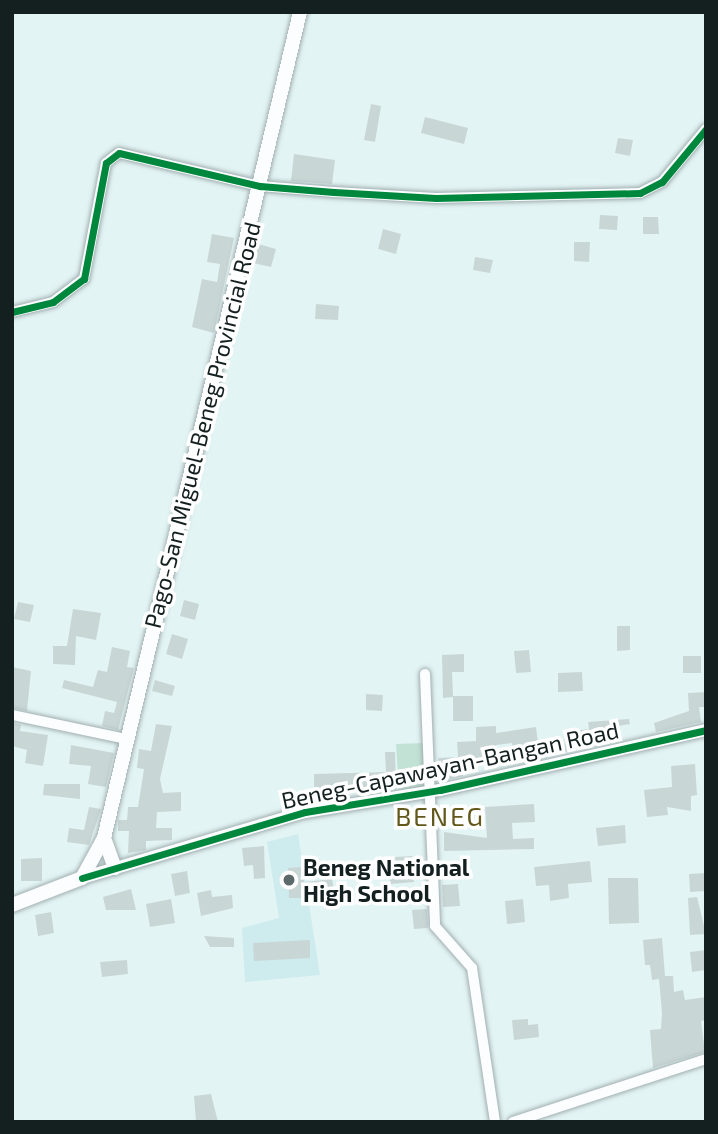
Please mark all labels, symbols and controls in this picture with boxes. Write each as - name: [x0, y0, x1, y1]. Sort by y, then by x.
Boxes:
- street label: Pago-San Miguel-Beneg Provincial Road: [138, 219, 266, 631]
- street label: Beneg-Capawayan-Bangan Road: [279, 716, 621, 814]
- district label: BENEG: [396, 800, 484, 832]
- place label: Beneg National High School: [303, 853, 469, 907]
- marker: Beneg National High School: [281, 872, 297, 888]

